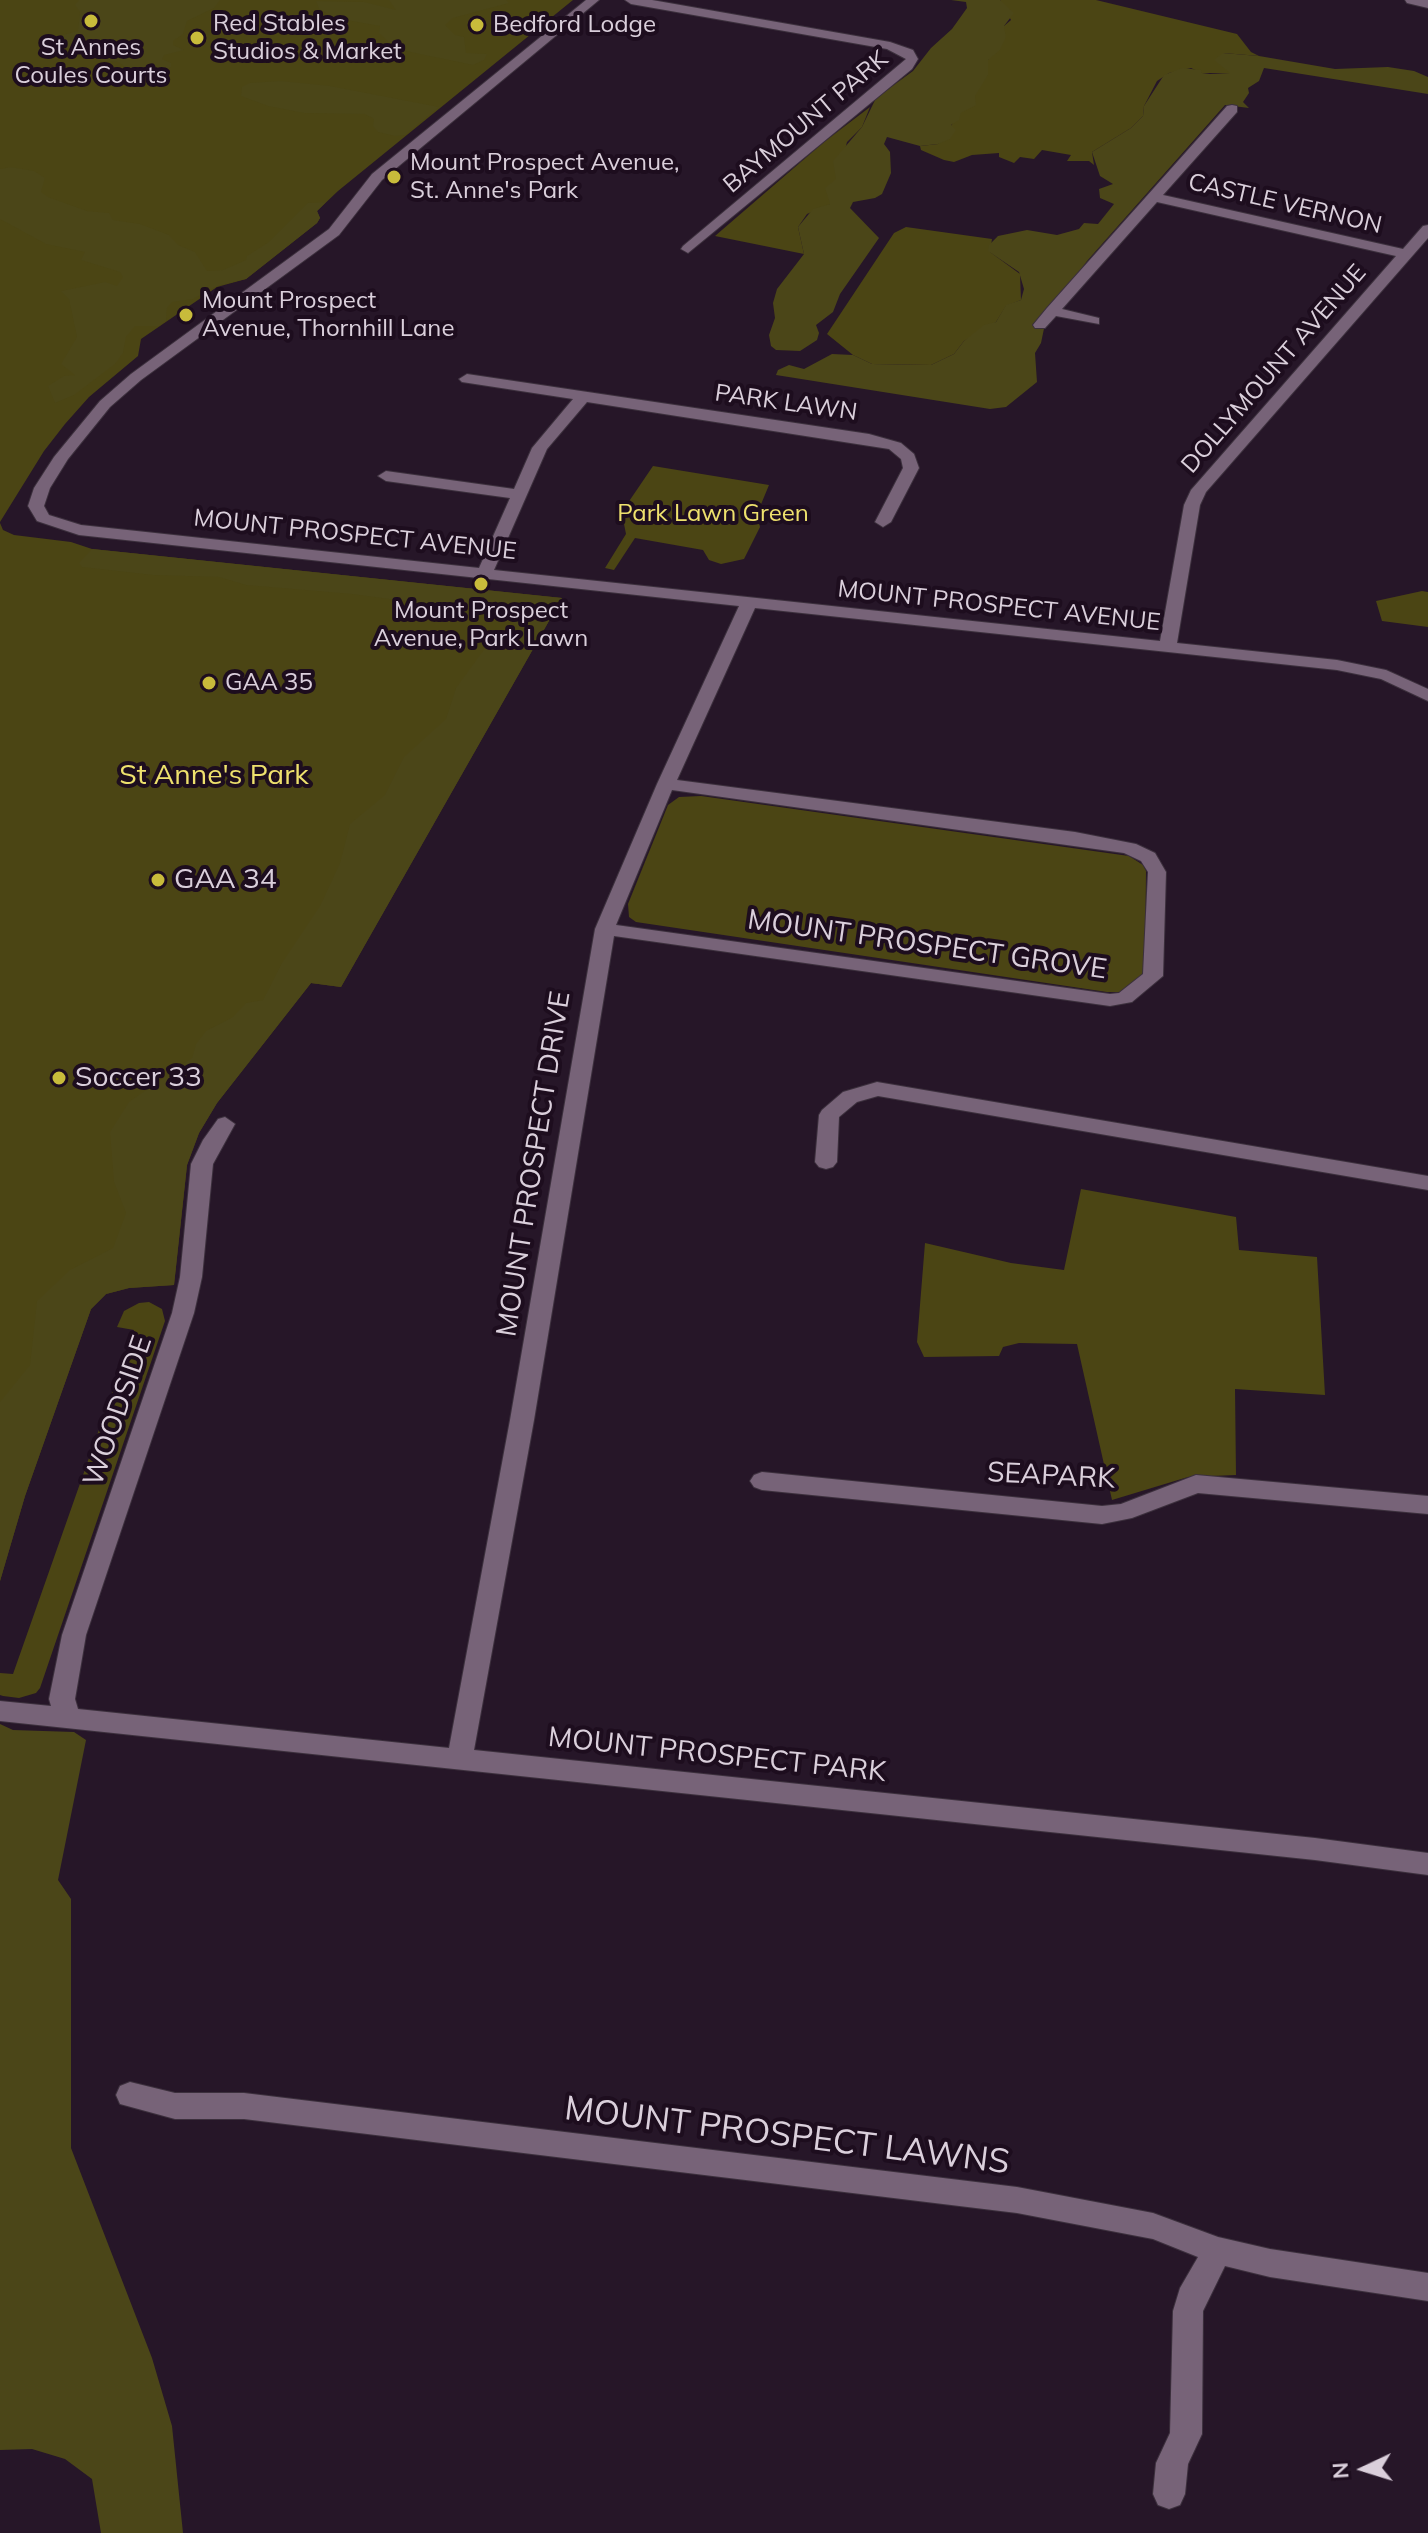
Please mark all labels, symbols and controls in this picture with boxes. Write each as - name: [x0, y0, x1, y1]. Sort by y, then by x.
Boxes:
- place label: Red Stables Studios & Market: [213, 10, 402, 66]
- place label: Bedford Lodge: [493, 11, 656, 39]
- marker: St Annes Coules Courts: [82, 12, 100, 30]
- marker: Bedford Lodge: [468, 16, 486, 34]
- marker: Red Stables Studios & Market: [188, 29, 206, 47]
- place label: St Annes Coules Courts: [15, 34, 167, 90]
- street label: BAYMOUNT PARK: [718, 45, 894, 199]
- place label: Mount Prospect Avenue, St. Anne's Park: [410, 149, 680, 205]
- marker: Mount Prospect Avenue, St. Anne's Park: [385, 168, 403, 186]
- street label: CASTLE VERNON: [1185, 168, 1385, 240]
- street label: DOLLYMOUNT AVENUE: [1176, 259, 1372, 479]
- place label: Mount Prospect Avenue, Thornhill Lane: [202, 287, 454, 343]
- marker: Mount Prospect Avenue, Thornhill Lane: [177, 306, 195, 324]
- street label: PARK LAWN: [713, 379, 859, 427]
- park label: Park Lawn Green: [617, 500, 809, 528]
- street label: MOUNT PROSPECT AVENUE: [192, 504, 518, 566]
- marker: Mount Prospect Avenue, Park Lawn: [472, 575, 490, 593]
- street label: MOUNT PROSPECT AVENUE: [836, 575, 1162, 637]
- place label: Mount Prospect Avenue, Park Lawn: [374, 597, 588, 653]
- place label: GAA 35: [225, 669, 313, 697]
- marker: GAA 35: [200, 674, 218, 692]
- park label: St Anne's Park: [119, 759, 309, 793]
- place label: GAA 34: [174, 863, 277, 897]
- marker: GAA 34: [149, 871, 167, 889]
- street label: MOUNT PROSPECT GROVE: [745, 903, 1109, 987]
- street label: MOUNT PROSPECT DRIVE: [490, 989, 578, 1339]
- place label: Soccer 33: [75, 1061, 202, 1095]
- marker: Soccer 33: [50, 1069, 68, 1087]
- street label: WOODSIDE: [77, 1331, 159, 1491]
- street label: SEAPARK: [986, 1456, 1116, 1496]
- street label: MOUNT PROSPECT PARK: [546, 1721, 888, 1789]
- street label: MOUNT PROSPECT LAWNS: [562, 2088, 1012, 2184]
- north arrow: [1324, 2429, 1404, 2509]
- text: N: [1326, 2461, 1355, 2480]

